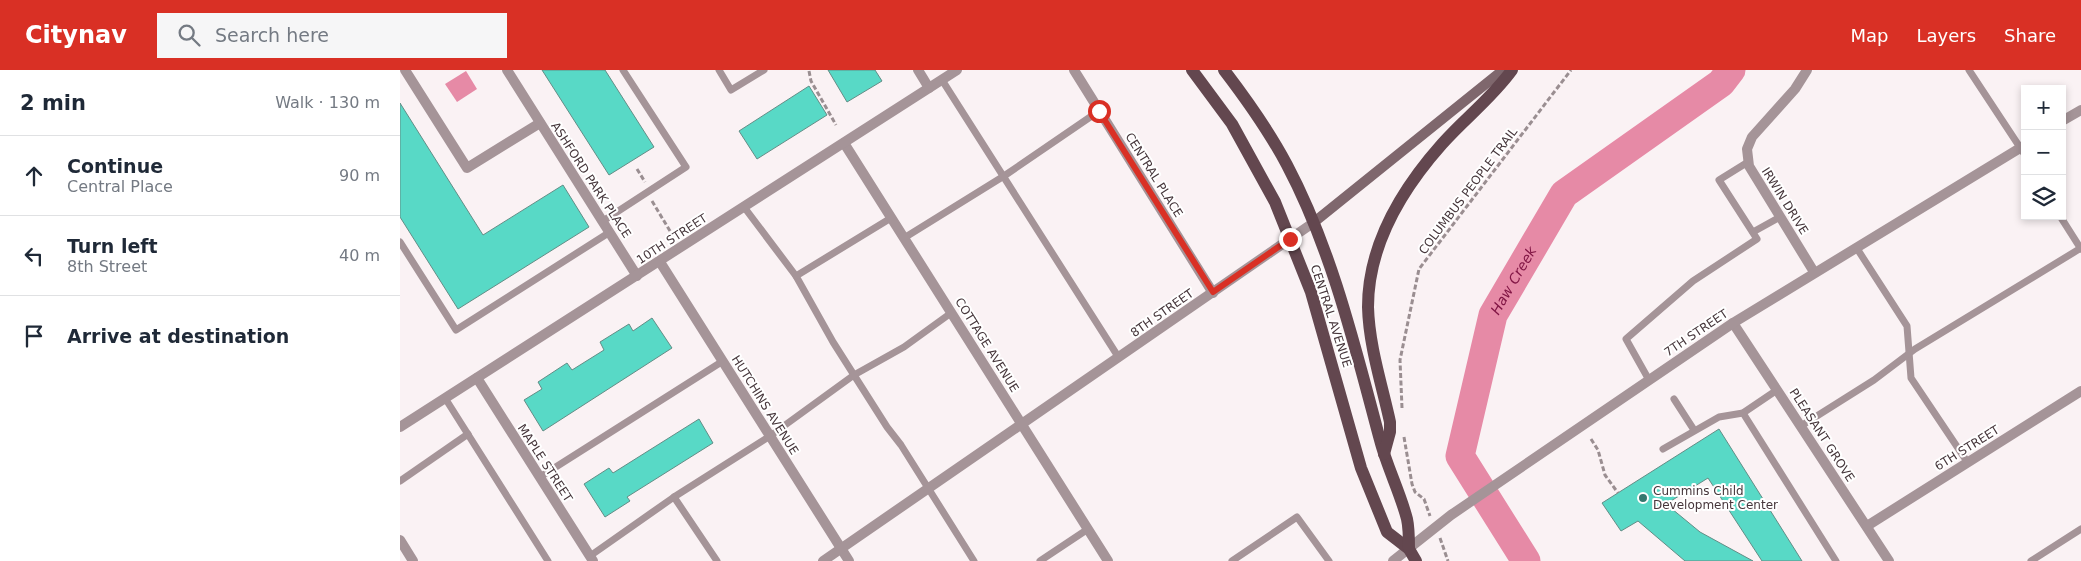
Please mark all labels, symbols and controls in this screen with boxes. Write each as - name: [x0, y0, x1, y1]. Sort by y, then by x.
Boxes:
- search box: [157, 13, 507, 58]
- text: Citynav: [25, 21, 127, 49]
- icon: search: [175, 21, 203, 49]
- text: Search here: [215, 24, 329, 46]
- text: Map: [1850, 25, 1888, 46]
- text: Layers: [1916, 25, 1976, 46]
- text: Share: [2004, 25, 2056, 46]
- map controls: [2021, 85, 2066, 220]
- button: +: [2021, 85, 2066, 130]
- text: 2 min: [20, 91, 86, 115]
- text: Walk · 130 m: [275, 93, 380, 112]
- route start: [1088, 100, 1111, 123]
- street label: ASHFORD PARK PLACE: [548, 119, 634, 241]
- street label: COLUMBUS PEOPLE TRAIL: [1416, 125, 1520, 257]
- street label: CENTRAL PLACE: [1122, 130, 1186, 220]
- button: −: [2021, 130, 2066, 175]
- text: Continue: [67, 155, 163, 177]
- icon: ahead: [20, 162, 48, 190]
- street label: IRWIN DRIVE: [1759, 165, 1811, 237]
- text: 90 m: [339, 166, 380, 185]
- button: layers: [2021, 175, 2066, 220]
- text: Central Place: [67, 177, 173, 196]
- street label: 10TH STREET: [634, 211, 710, 267]
- route end: [1279, 228, 1302, 251]
- text: Turn left: [67, 235, 158, 257]
- icon: left: [20, 242, 48, 270]
- water label: Haw Creek: [1487, 243, 1540, 317]
- text: 40 m: [339, 246, 380, 265]
- text: 8th Street: [67, 257, 147, 276]
- street label: CENTRAL AVENUE: [1308, 263, 1354, 369]
- street label: 8TH STREET: [1128, 286, 1197, 340]
- street label: COTTAGE AVENUE: [952, 295, 1022, 395]
- street label: 7TH STREET: [1662, 306, 1731, 359]
- icon: arrive: [20, 322, 48, 350]
- text: Arrive at destination: [67, 325, 289, 347]
- street label: HUTCHINS AVENUE: [729, 353, 801, 457]
- street label: PLEASANT GROVE: [1787, 386, 1857, 484]
- street label: MAPLE STREET: [515, 422, 576, 505]
- street label: 6TH STREET: [1932, 422, 2002, 473]
- place label: Cummins Child Development Center: [1653, 484, 1778, 512]
- marker: Cummins Child Development Center: [1637, 492, 1649, 504]

